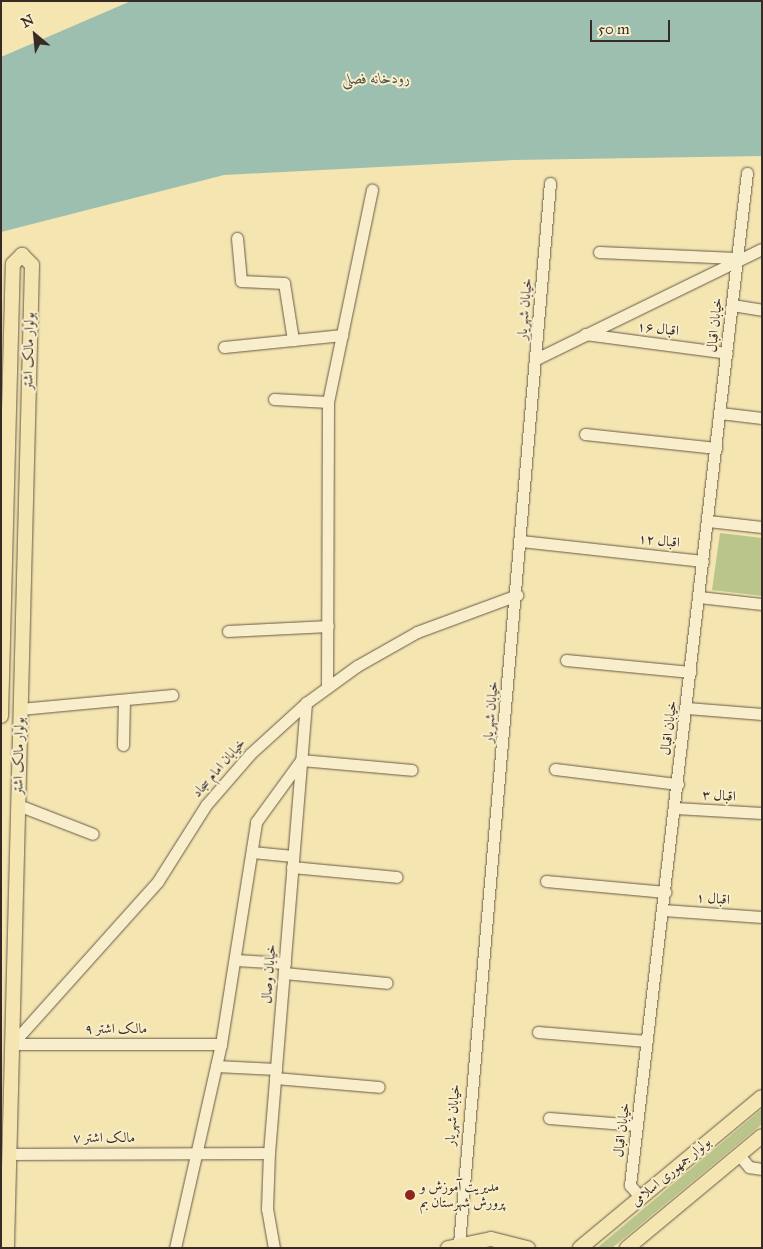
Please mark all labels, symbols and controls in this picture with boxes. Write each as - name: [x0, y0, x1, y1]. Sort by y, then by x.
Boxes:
- north arrow: [10, 10, 60, 60]
- scale bar: [593, 10, 673, 42]
- text: N: [18, 11, 37, 32]
- text: 50 m: [598, 20, 630, 38]
- water label: رودخانه فصلی: [342, 69, 410, 89]
- street label: خیابان شهریار: [514, 277, 536, 341]
- street label: خیابان اقبال: [704, 297, 726, 353]
- street label: بولوار مالک اشتر: [20, 312, 38, 390]
- street label: اقبال ۱۶: [636, 318, 680, 340]
- street label: اقبال ۱۲: [637, 530, 681, 552]
- street label: خیابان شهریار: [480, 680, 502, 744]
- street label: خیابان اقبال: [657, 700, 681, 756]
- street label: بولوار مالک اشتر: [10, 717, 28, 795]
- street label: خیابان امام سجاد: [189, 735, 249, 801]
- street label: اقبال ۳: [702, 787, 736, 805]
- street label: اقبال ۱: [696, 889, 730, 909]
- street label: خیابان وصال: [258, 944, 280, 1004]
- street label: مالک اشتر ۹: [85, 1021, 147, 1037]
- street label: خیابان شهریار: [442, 1083, 464, 1147]
- street label: خیابان اقبال: [610, 1102, 634, 1158]
- street label: مالک اشتر ۷: [73, 1130, 135, 1146]
- street label: بولوار جمهوری اسلامی: [628, 1134, 714, 1210]
- place label: مدیریت آموزش و پرورش شهرستان بم: [420, 1179, 505, 1212]
- marker: مدیریت آموزش و پرورش شهرستان بم: [404, 1189, 416, 1201]

